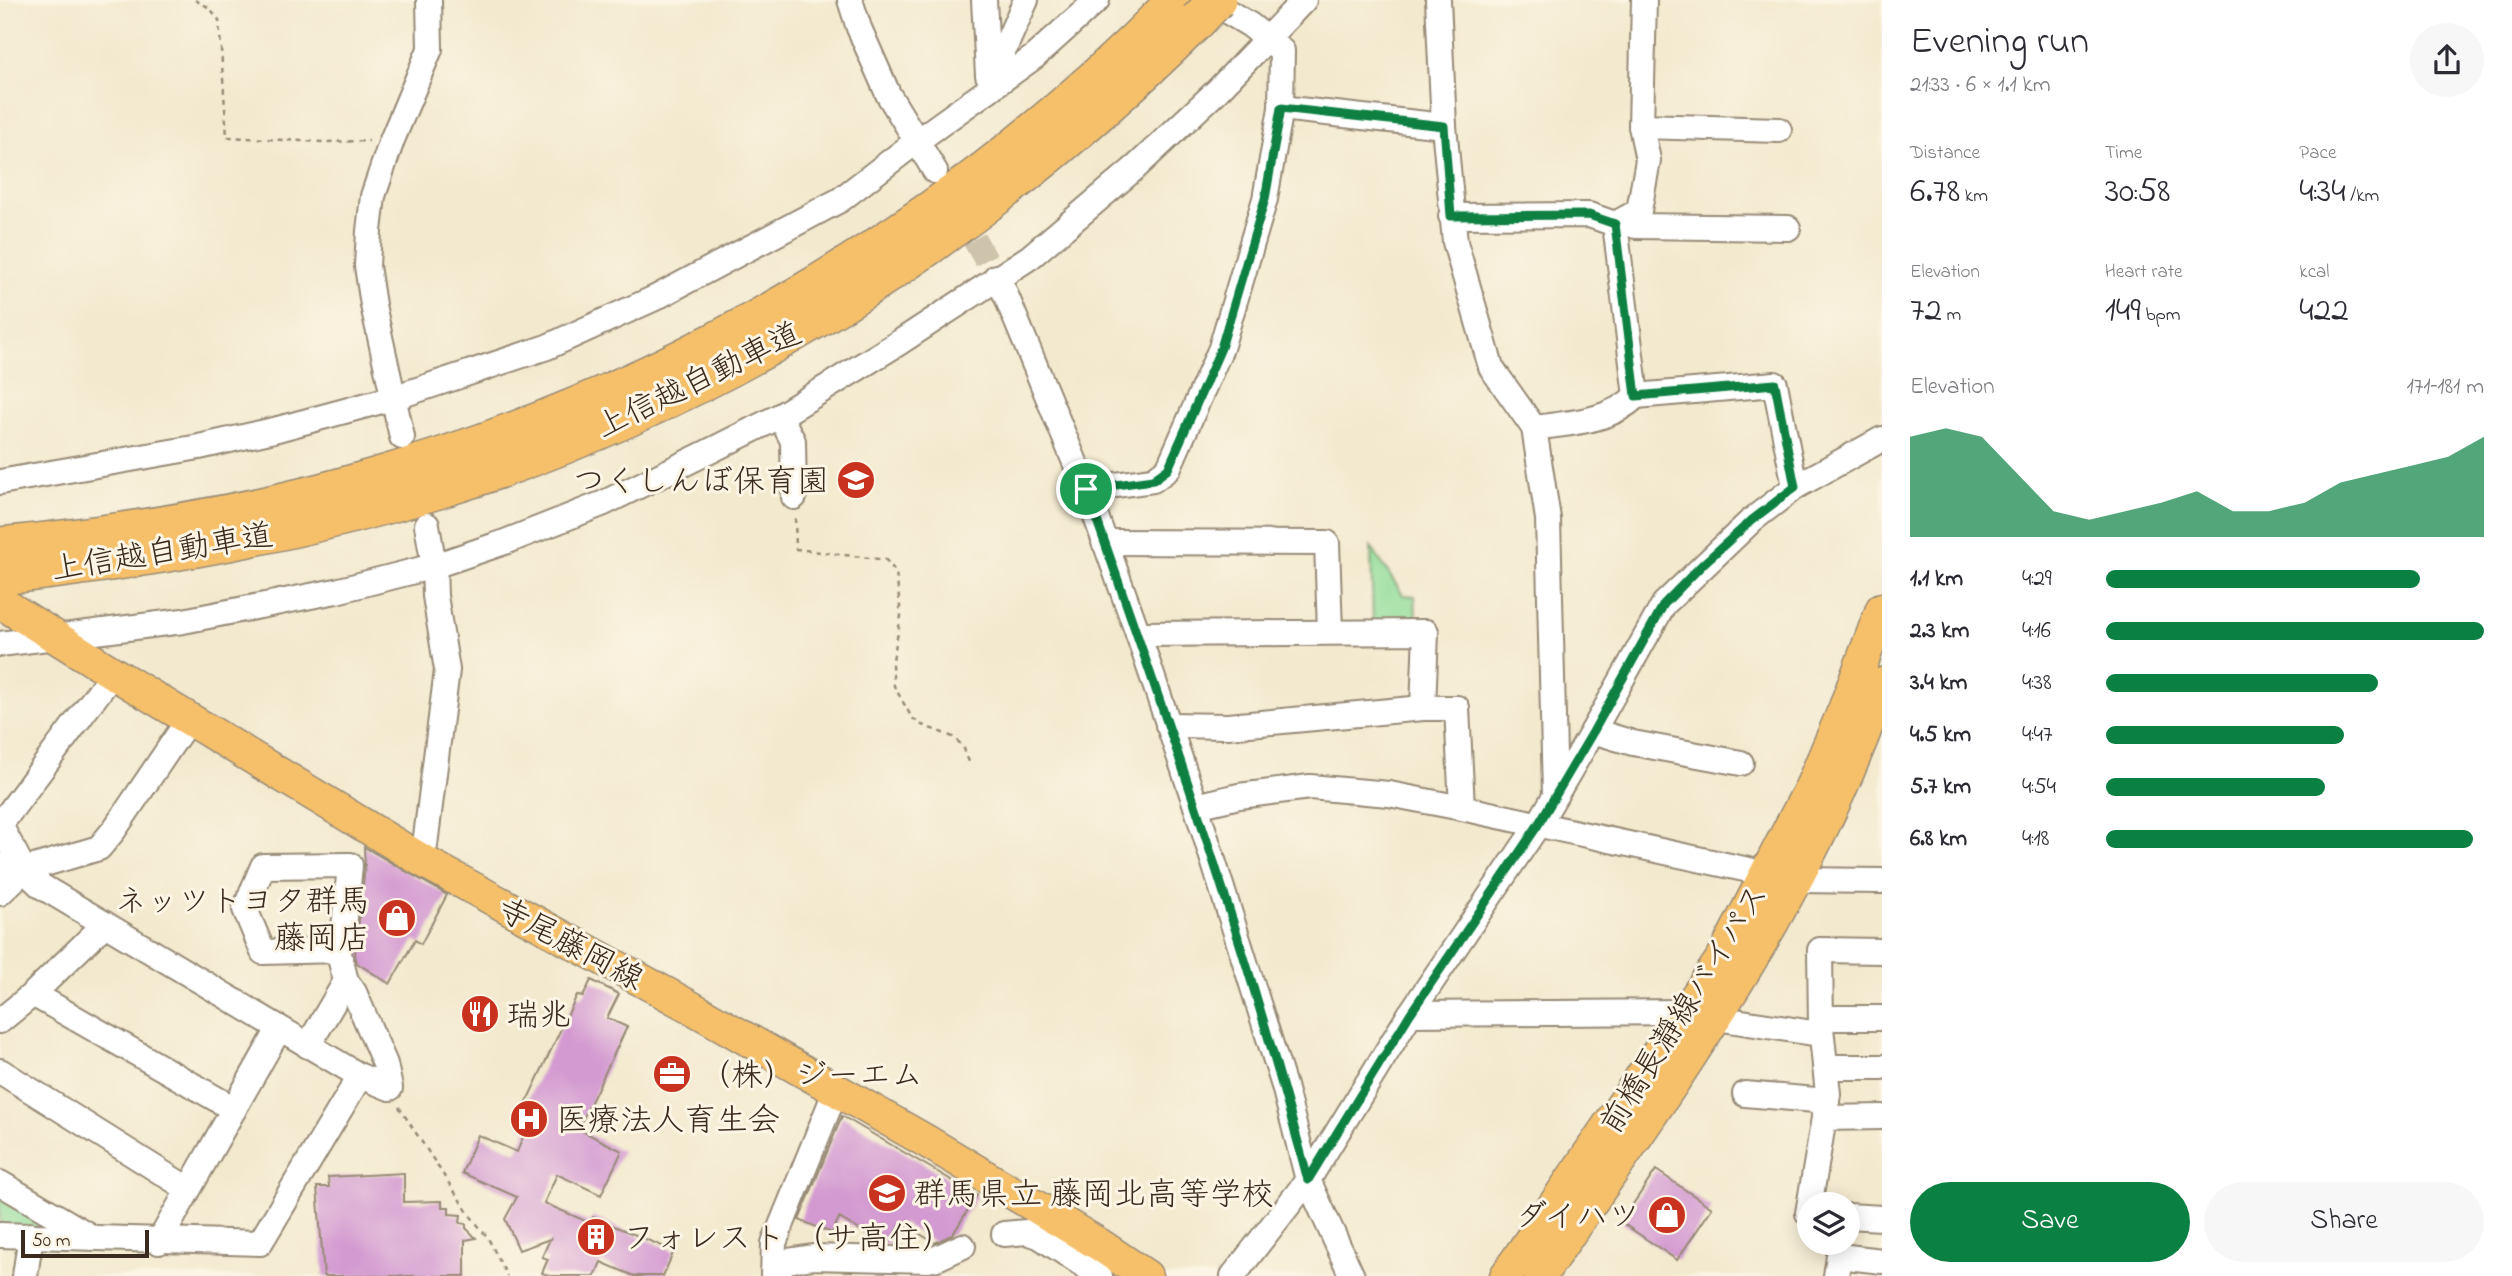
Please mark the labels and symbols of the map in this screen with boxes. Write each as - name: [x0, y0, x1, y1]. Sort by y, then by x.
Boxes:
- street label: 上信越自動車道: [589, 312, 811, 452]
- school or university icon: つくしんぼ保育園: [835, 459, 877, 501]
- pin: [1056, 459, 1116, 519]
- place label: つくしんぼ保育園: [573, 460, 829, 507]
- street label: 上信越自動車道: [48, 514, 277, 595]
- street label: 前橋長瀞線バイパス: [1590, 876, 1782, 1144]
- place label: ネッツトヨタ群馬 藤岡店: [115, 880, 370, 964]
- street label: 寺尾藤岡線: [488, 888, 651, 1004]
- shop icon: ネッツトヨタ群馬 藤岡店: [376, 897, 418, 939]
- restaurant icon: 瑞兆: [459, 993, 501, 1035]
- place label: 瑞兆: [507, 994, 571, 1041]
- office icon: （株）ジーエム: [651, 1053, 693, 1095]
- place label: （株）ジーエム: [699, 1054, 923, 1101]
- hospital icon: 医療法人育生会: [508, 1098, 550, 1140]
- place label: 医療法人育生会: [556, 1099, 780, 1146]
- school or university icon: 群馬県立 藤岡北高等学校: [866, 1172, 908, 1214]
- place label: 群馬県立 藤岡北高等学校: [914, 1173, 1274, 1220]
- shop icon: ダイハツ: [1646, 1194, 1688, 1236]
- place label: ダイハツ: [1515, 1195, 1640, 1242]
- building icon: フォレスト （サ高住）: [575, 1216, 617, 1258]
- place label: フォレスト （サ高住）: [623, 1217, 954, 1264]
- scale bar: [21, 1227, 149, 1259]

